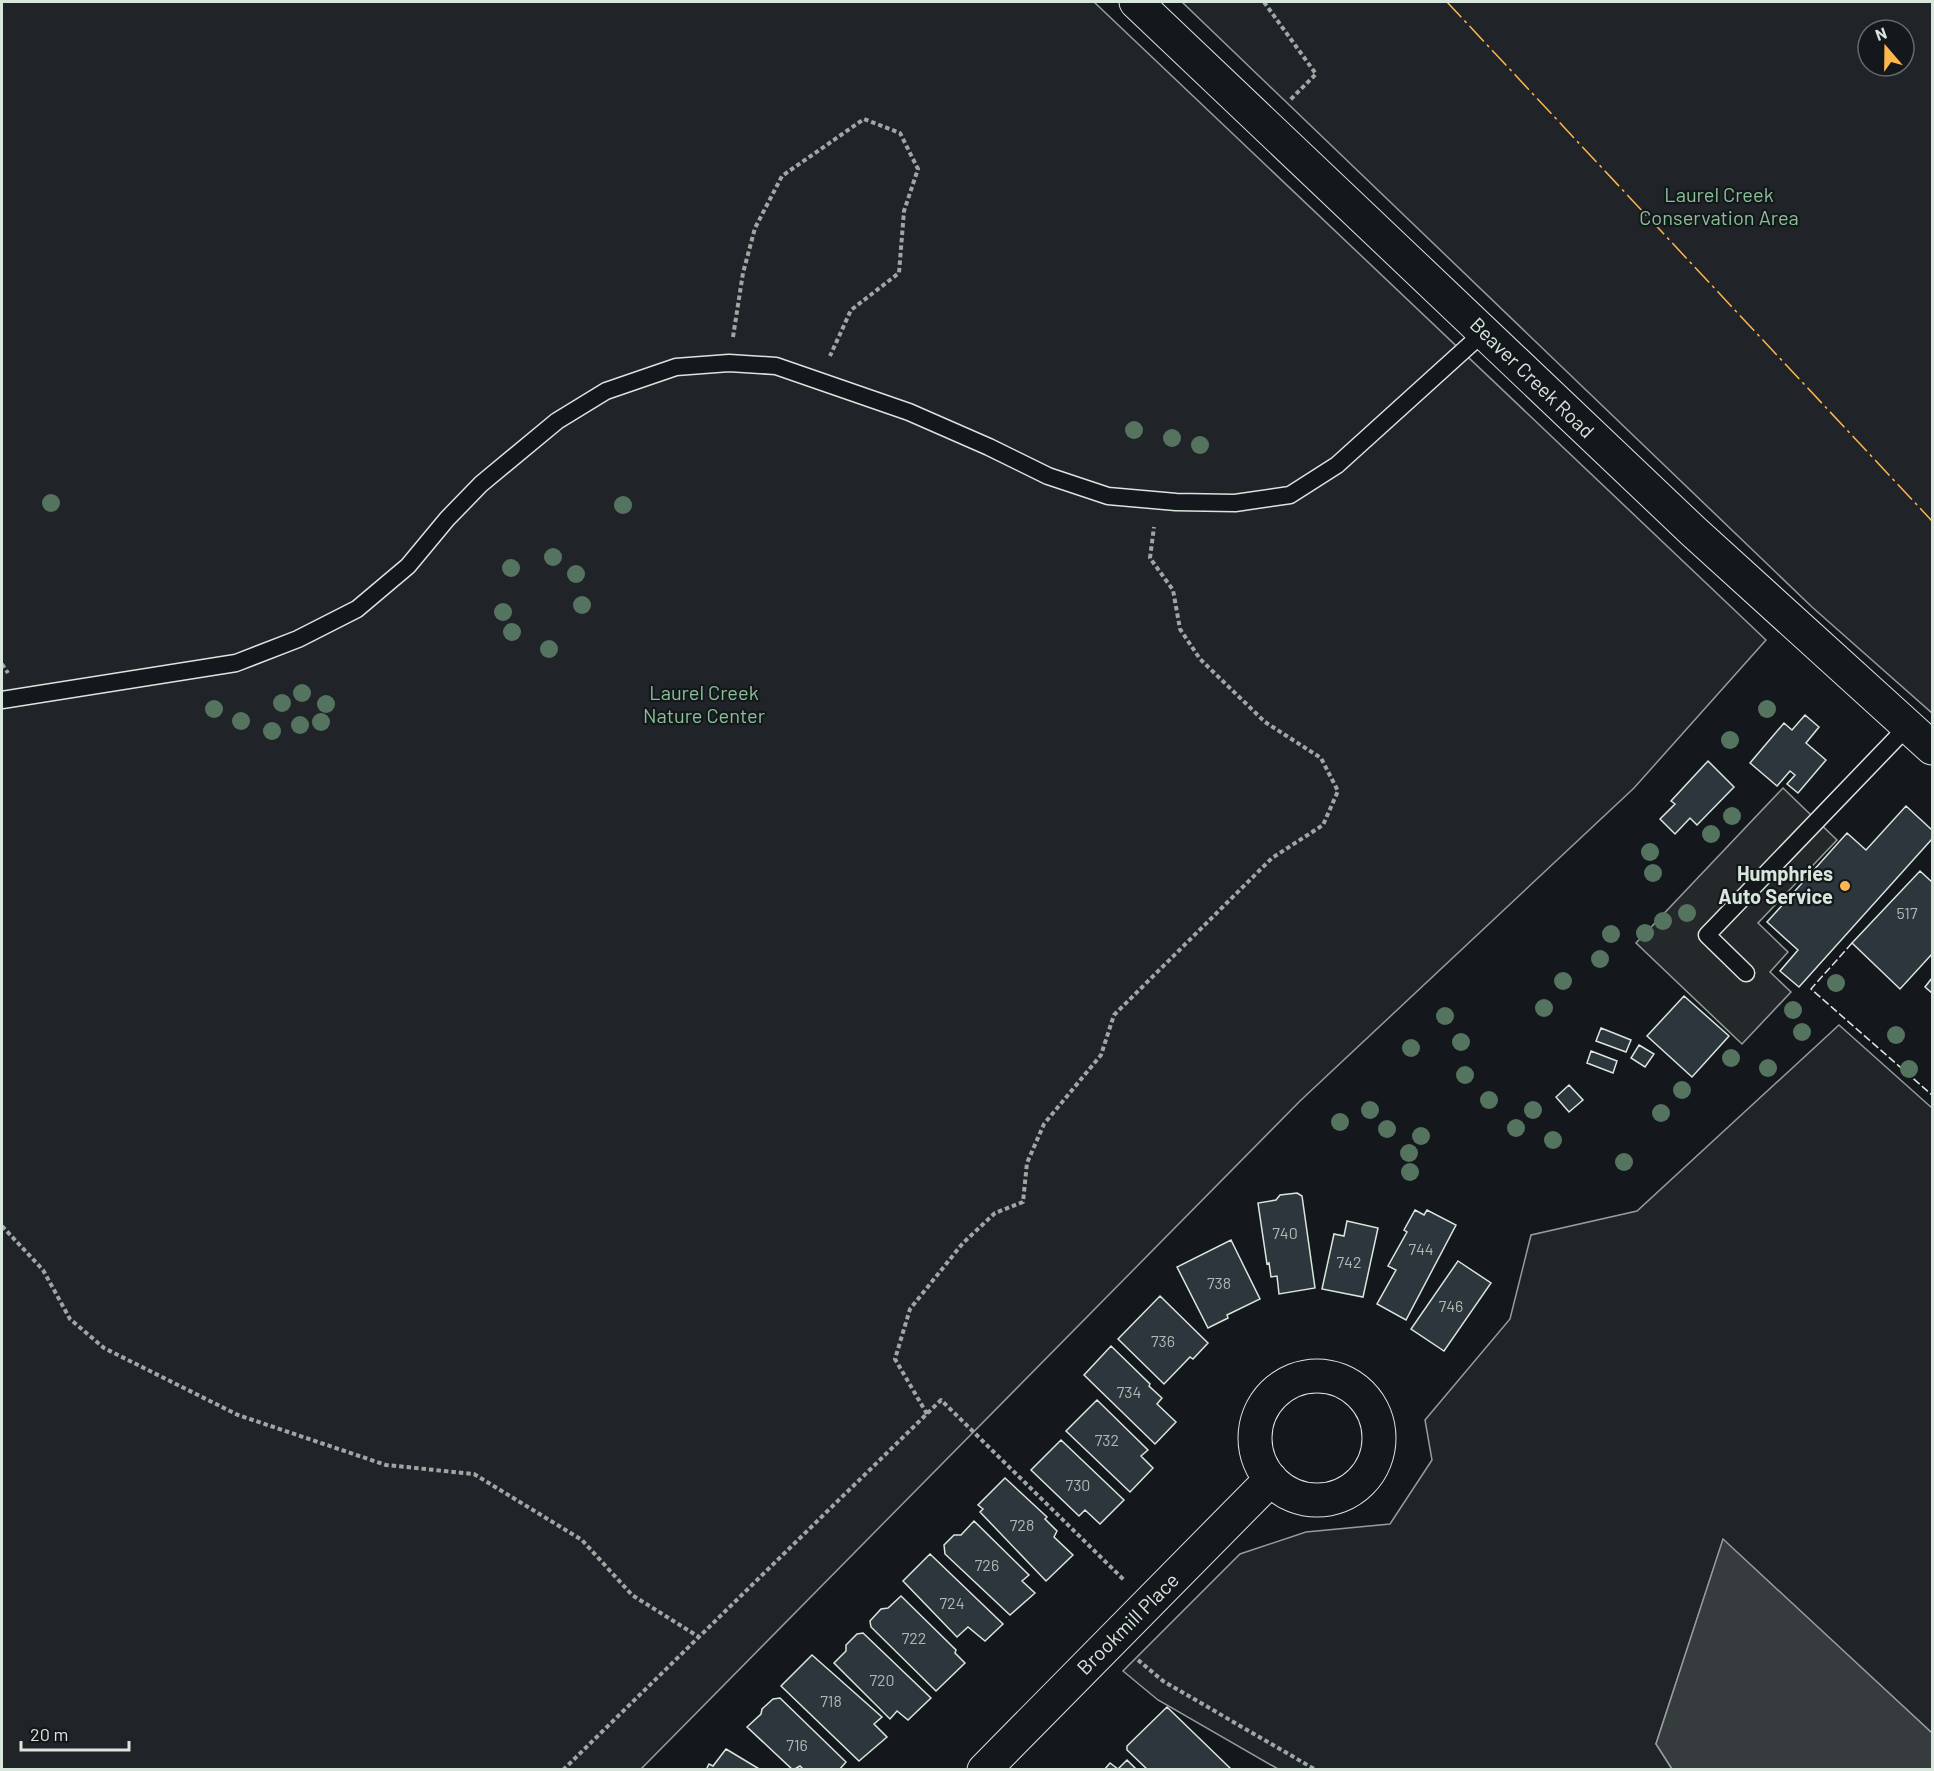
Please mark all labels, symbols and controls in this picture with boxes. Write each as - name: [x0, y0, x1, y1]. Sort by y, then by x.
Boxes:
- north arrow: [1856, 18, 1916, 78]
- text: N: [1872, 23, 1889, 44]
- park label: Laurel Creek Conservation Area: [1639, 182, 1799, 229]
- street label: Beaver Creek Road: [1466, 312, 1600, 443]
- park label: Laurel Creek Nature Center: [643, 680, 765, 727]
- place label: Humphries Auto Service: [1718, 861, 1833, 908]
- marker: Humphries Auto Service: [1838, 879, 1852, 893]
- house number: 517: [1897, 903, 1918, 922]
- house number: 740: [1272, 1223, 1298, 1242]
- house number: 744: [1408, 1239, 1434, 1258]
- house number: 742: [1337, 1252, 1361, 1271]
- house number: 738: [1207, 1273, 1231, 1292]
- house number: 746: [1439, 1296, 1463, 1315]
- house number: 736: [1151, 1331, 1175, 1350]
- house number: 734: [1117, 1382, 1141, 1401]
- house number: 732: [1095, 1430, 1119, 1449]
- house number: 730: [1066, 1475, 1090, 1494]
- house number: 728: [1010, 1515, 1034, 1534]
- house number: 726: [975, 1555, 999, 1574]
- street label: Brookmill Place: [1071, 1567, 1183, 1679]
- house number: 724: [940, 1593, 964, 1612]
- house number: 722: [902, 1628, 926, 1647]
- house number: 720: [869, 1670, 895, 1689]
- house number: 718: [820, 1691, 842, 1710]
- scale bar: [21, 1714, 129, 1752]
- text: 20 m: [30, 1723, 68, 1745]
- house number: 716: [786, 1735, 808, 1754]

